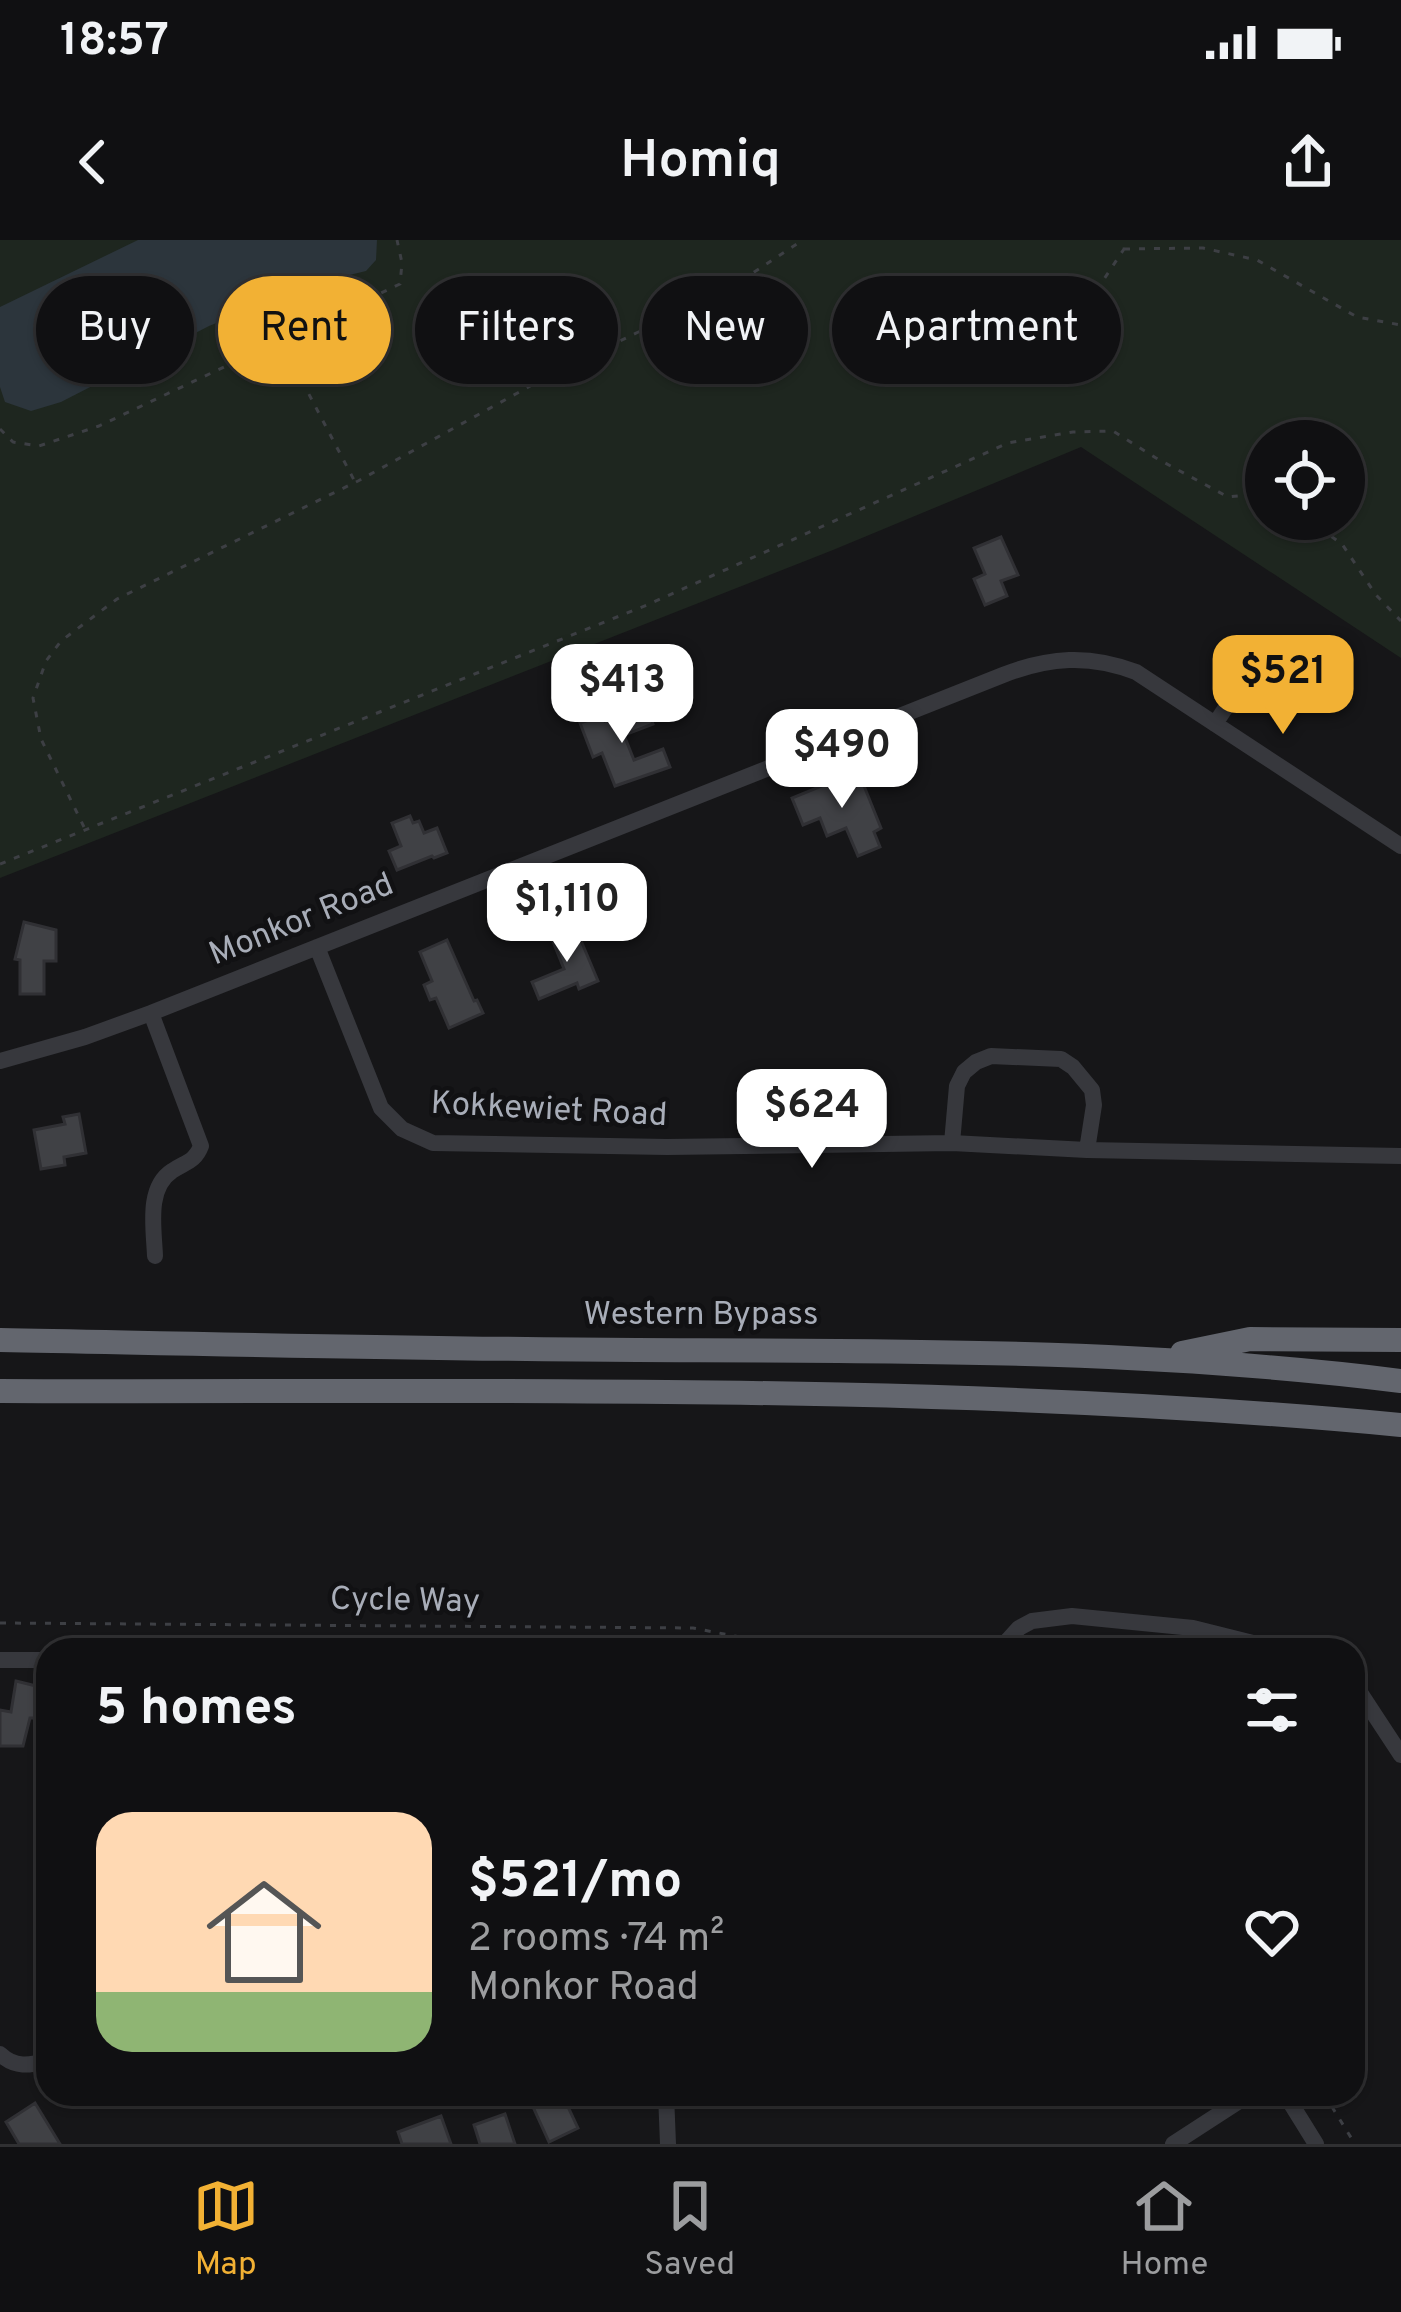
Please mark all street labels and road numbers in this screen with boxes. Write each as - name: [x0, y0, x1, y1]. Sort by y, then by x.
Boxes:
- street label: Monkor Road: [204, 865, 400, 977]
- street label: Kokkewiet Road: [430, 1084, 668, 1138]
- street label: Western Bypass: [584, 1295, 818, 1337]
- street label: Cycle Way: [330, 1580, 480, 1624]

